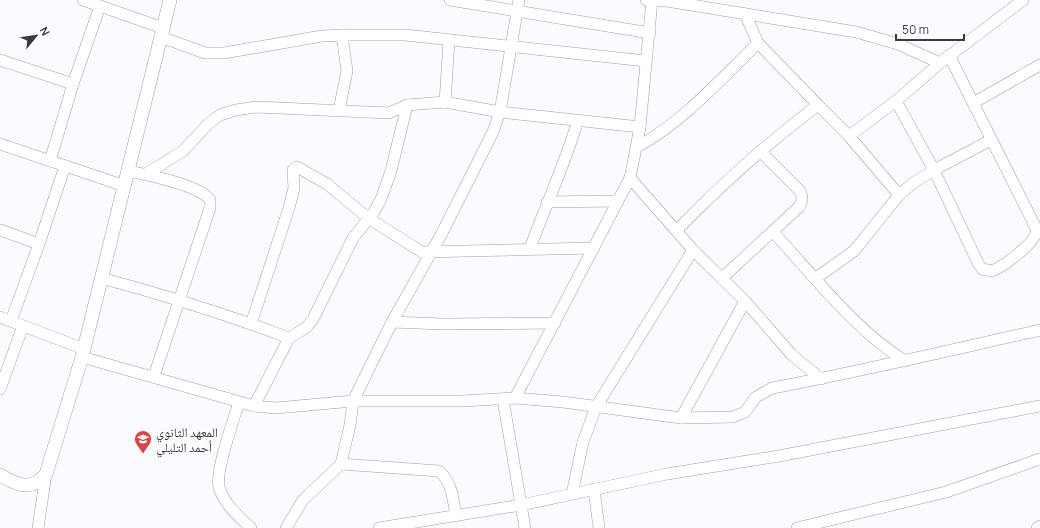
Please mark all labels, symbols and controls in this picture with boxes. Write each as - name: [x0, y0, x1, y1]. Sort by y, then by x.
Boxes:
- north arrow: [16, 16, 56, 56]
- scale bar: [896, 16, 964, 42]
- text: 50 m: [902, 21, 929, 38]
- text: N: [37, 24, 54, 38]
- place label: المعهد الثانوي أحمد التليلي: [156, 423, 218, 458]
- school or university icon: المعهد الثانوي أحمد التليلي: [133, 429, 153, 454]

